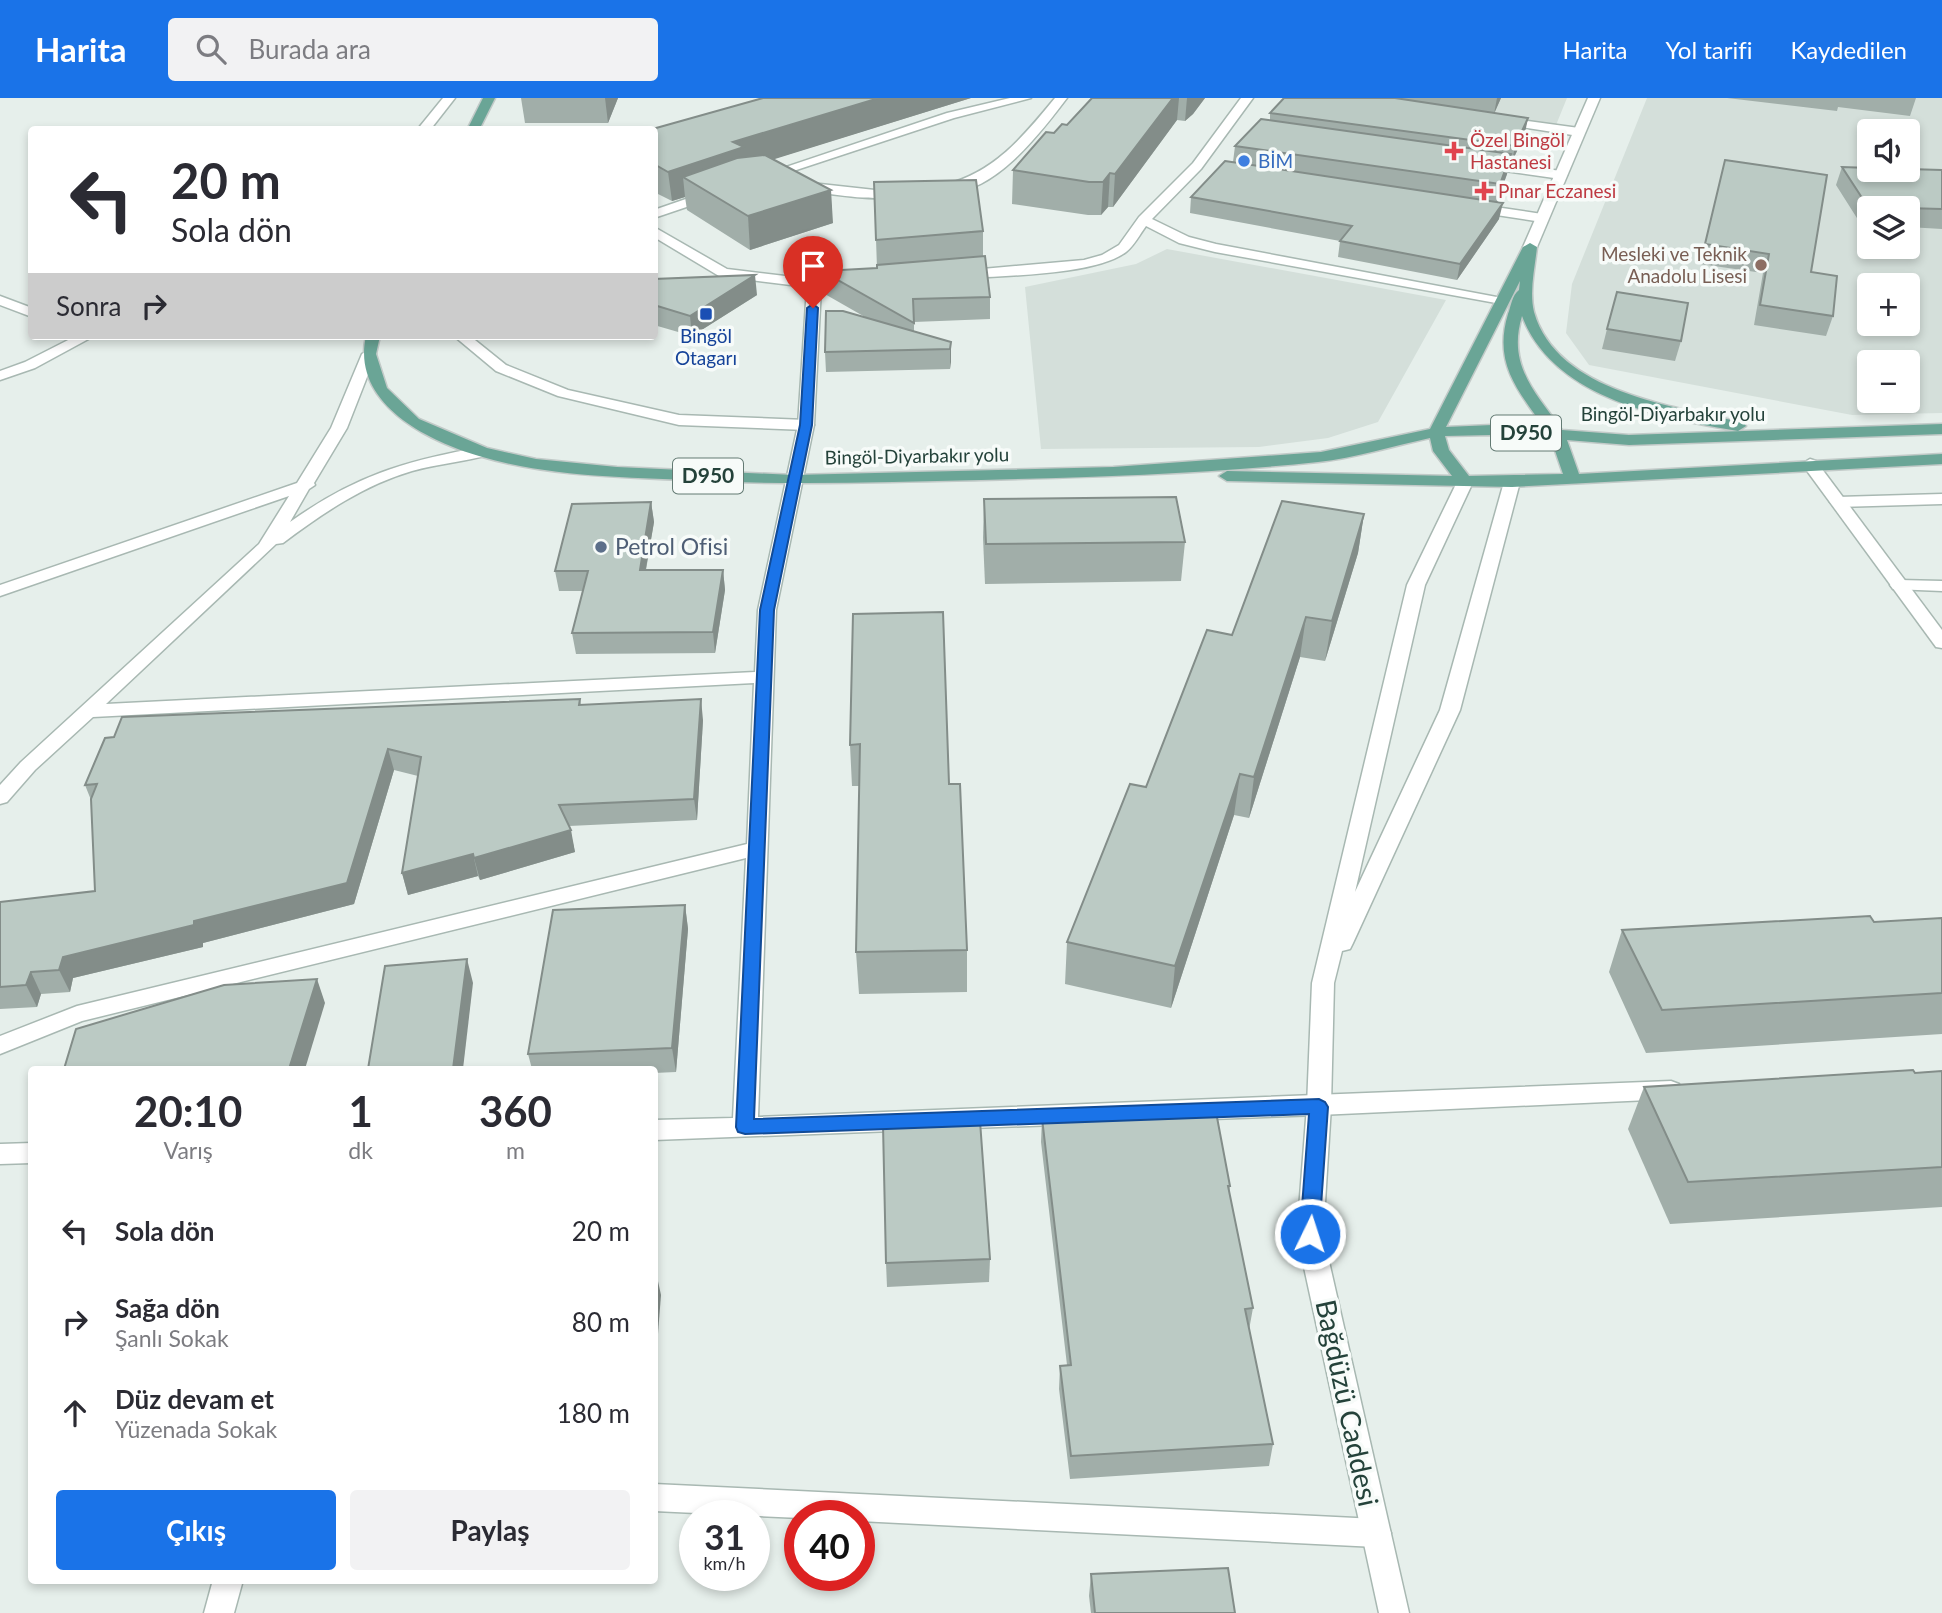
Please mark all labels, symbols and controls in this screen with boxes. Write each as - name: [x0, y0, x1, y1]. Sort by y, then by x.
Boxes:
- search box: [168, 18, 658, 81]
- text: Harita: [35, 29, 126, 69]
- icon: search: [192, 30, 230, 68]
- text: Burada ara: [248, 33, 371, 65]
- text: Harita: [1563, 35, 1627, 64]
- text: Yol tarifi: [1665, 35, 1752, 64]
- text: Kaydedilen: [1790, 35, 1907, 64]
- map controls: [1857, 119, 1920, 413]
- button: sound: [1857, 119, 1920, 182]
- place label: Özel Bingöl Hastanesi: [1470, 128, 1565, 173]
- marker: Özel Bingöl Hastanesi: [1444, 141, 1464, 161]
- place label: BİM: [1258, 149, 1293, 172]
- text: 20 m: [171, 151, 281, 209]
- marker: BİM: [1236, 153, 1252, 169]
- icon: left: [56, 154, 147, 245]
- place label: Pınar Eczanesi: [1498, 179, 1616, 202]
- marker: Pınar Eczanesi: [1476, 183, 1492, 199]
- button: layers: [1857, 196, 1920, 259]
- text: Sola dön: [171, 210, 292, 249]
- pin: [783, 236, 843, 308]
- place label: Mesleki ve Teknik Anadolu Lisesi: [1601, 242, 1747, 287]
- icon: arrive: [794, 247, 832, 285]
- marker: Mesleki ve Teknik Anadolu Lisesi: [1753, 257, 1769, 273]
- button: +: [1857, 273, 1920, 336]
- icon: right: [135, 287, 173, 325]
- text: Sonra: [56, 290, 121, 322]
- marker: Bingöl Otagarı: [698, 306, 714, 322]
- place label: Bingöl Otagarı: [675, 324, 737, 369]
- button: −: [1857, 350, 1920, 413]
- street label: Bingöl-Diyarbakır yolu: [1581, 402, 1765, 425]
- road number: D950: [1491, 416, 1561, 450]
- street label: Bingöl-Diyarbakır yolu: [824, 442, 1010, 469]
- road number: D950: [673, 458, 743, 494]
- place label: Petrol Ofisi: [615, 532, 728, 560]
- marker: Petrol Ofisi: [593, 539, 609, 555]
- text: 20:10: [134, 1086, 242, 1136]
- text: 1: [348, 1086, 373, 1136]
- text: 360: [479, 1086, 552, 1136]
- text: Varış: [164, 1136, 213, 1164]
- text: dk: [348, 1136, 373, 1164]
- text: m: [506, 1136, 525, 1164]
- position arrow: [1273, 1197, 1347, 1271]
- icon: left: [56, 1212, 94, 1250]
- text: Sola dön: [115, 1215, 215, 1247]
- text: 20 m: [572, 1215, 630, 1247]
- text: Sağa dön: [115, 1292, 220, 1324]
- street label: Bağdüzü Caddesi: [1309, 1296, 1386, 1509]
- icon: right: [56, 1303, 94, 1341]
- text: 80 m: [572, 1306, 630, 1338]
- text: Şanlı Sokak: [115, 1324, 229, 1352]
- text: Düz devam et: [115, 1383, 274, 1415]
- icon: ahead: [56, 1394, 94, 1432]
- text: 180 m: [557, 1397, 630, 1429]
- text: Yüzenada Sokak: [115, 1415, 277, 1443]
- button: Çıkış: [56, 1490, 336, 1570]
- button: Paylaş: [350, 1490, 630, 1570]
- speed limit sign: 40: [784, 1500, 875, 1591]
- text: 31: [704, 1515, 745, 1557]
- text: km/h: [703, 1552, 746, 1574]

